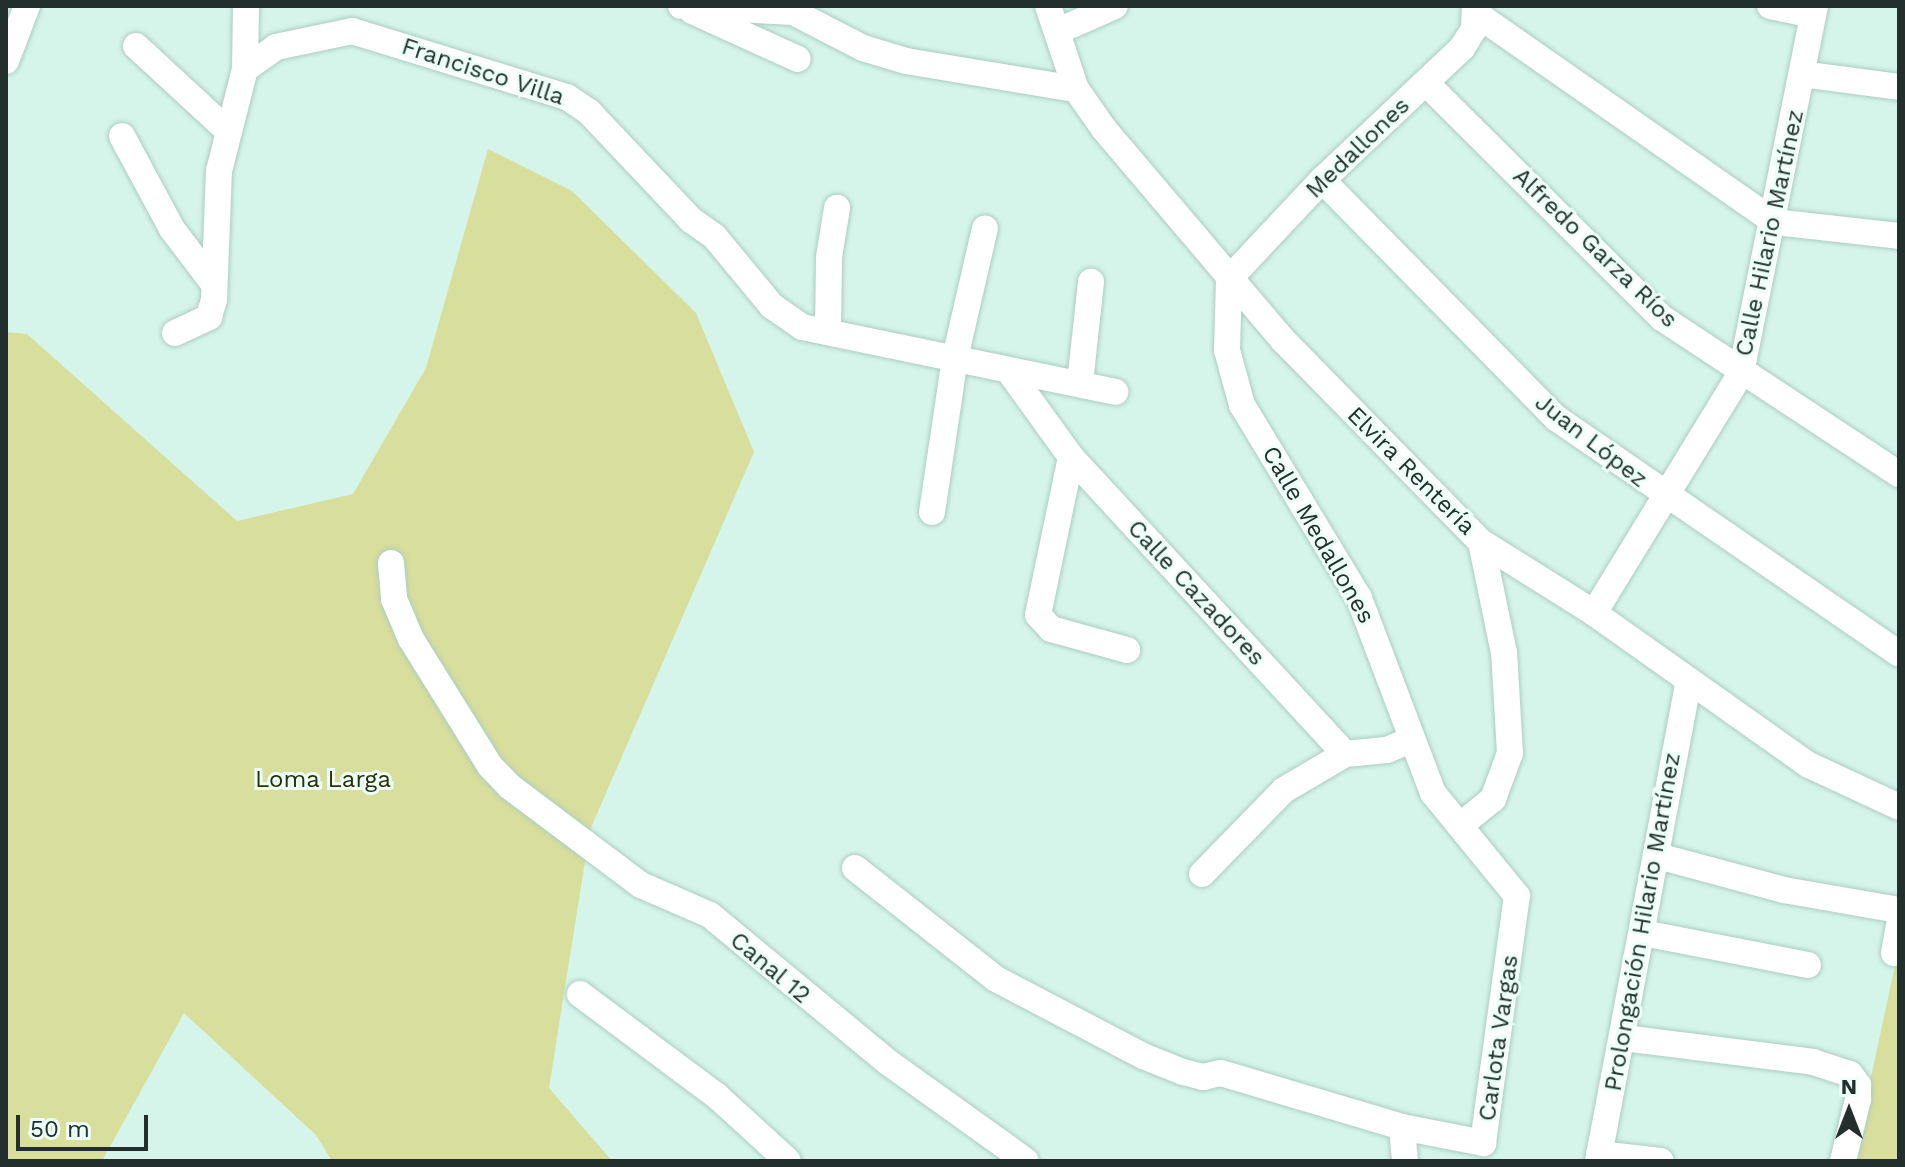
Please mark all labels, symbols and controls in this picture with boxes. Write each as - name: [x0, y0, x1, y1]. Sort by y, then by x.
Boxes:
- street label: Francisco Villa: [398, 32, 568, 112]
- street label: Medallones: [1300, 91, 1416, 205]
- street label: Calle Hilario Martínez: [1730, 107, 1810, 359]
- street label: Alfredo Garza Ríos: [1507, 162, 1683, 334]
- street label: Juan López: [1529, 388, 1653, 494]
- street label: Elvira Rentería: [1341, 401, 1481, 541]
- street label: Calle Medallones: [1256, 441, 1380, 629]
- street label: Calle Cazadores: [1121, 514, 1271, 672]
- street label: Prolongación Hilario Martínez: [1599, 750, 1687, 1094]
- park label: Loma Larga: [255, 766, 391, 794]
- street label: Canal 12: [723, 926, 817, 1010]
- street label: Carlota Vargas: [1473, 952, 1525, 1124]
- north arrow: [1809, 1071, 1889, 1151]
- text: N: [1841, 1074, 1857, 1099]
- scale bar: [20, 1099, 152, 1149]
- text: 50 m: [30, 1115, 90, 1143]

